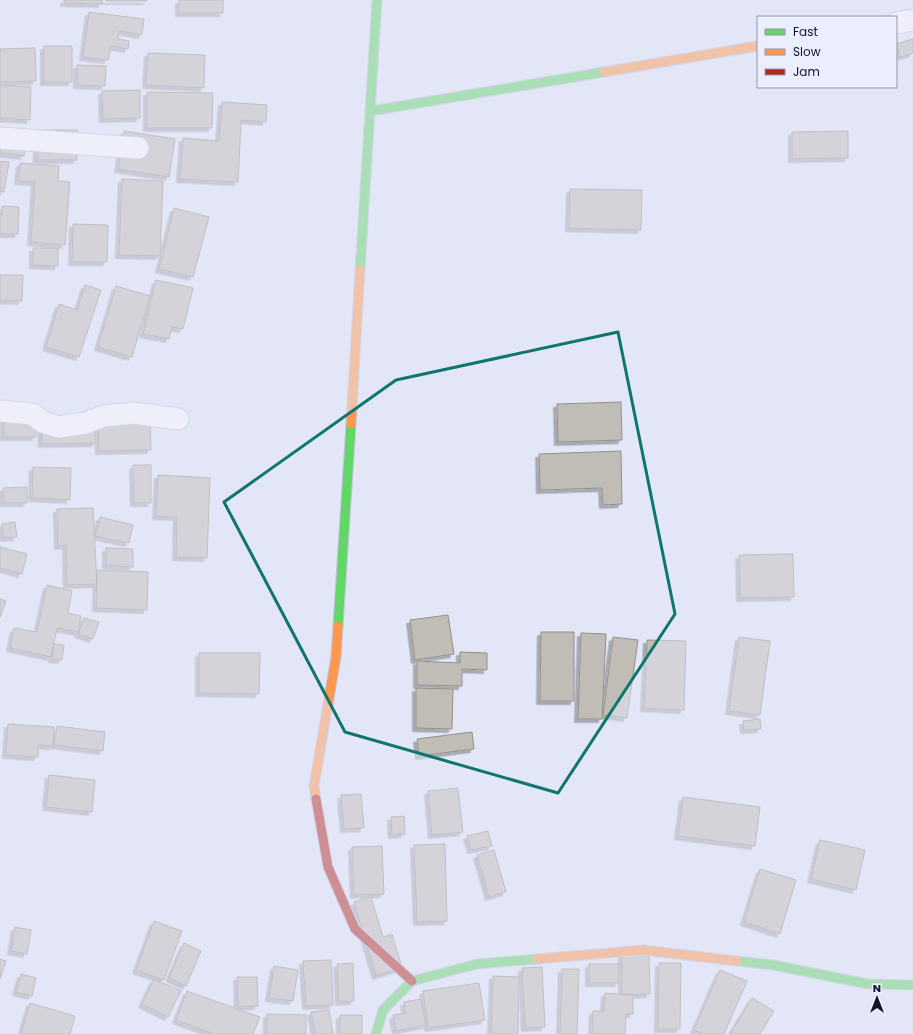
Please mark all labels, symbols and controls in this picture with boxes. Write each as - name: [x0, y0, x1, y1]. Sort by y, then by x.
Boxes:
- legend: [757, 16, 897, 88]
- text: Fast: [793, 23, 818, 40]
- text: Slow: [793, 43, 821, 60]
- text: Jam: [793, 63, 820, 80]
- north arrow: [857, 978, 897, 1018]
- text: N: [873, 980, 881, 996]

